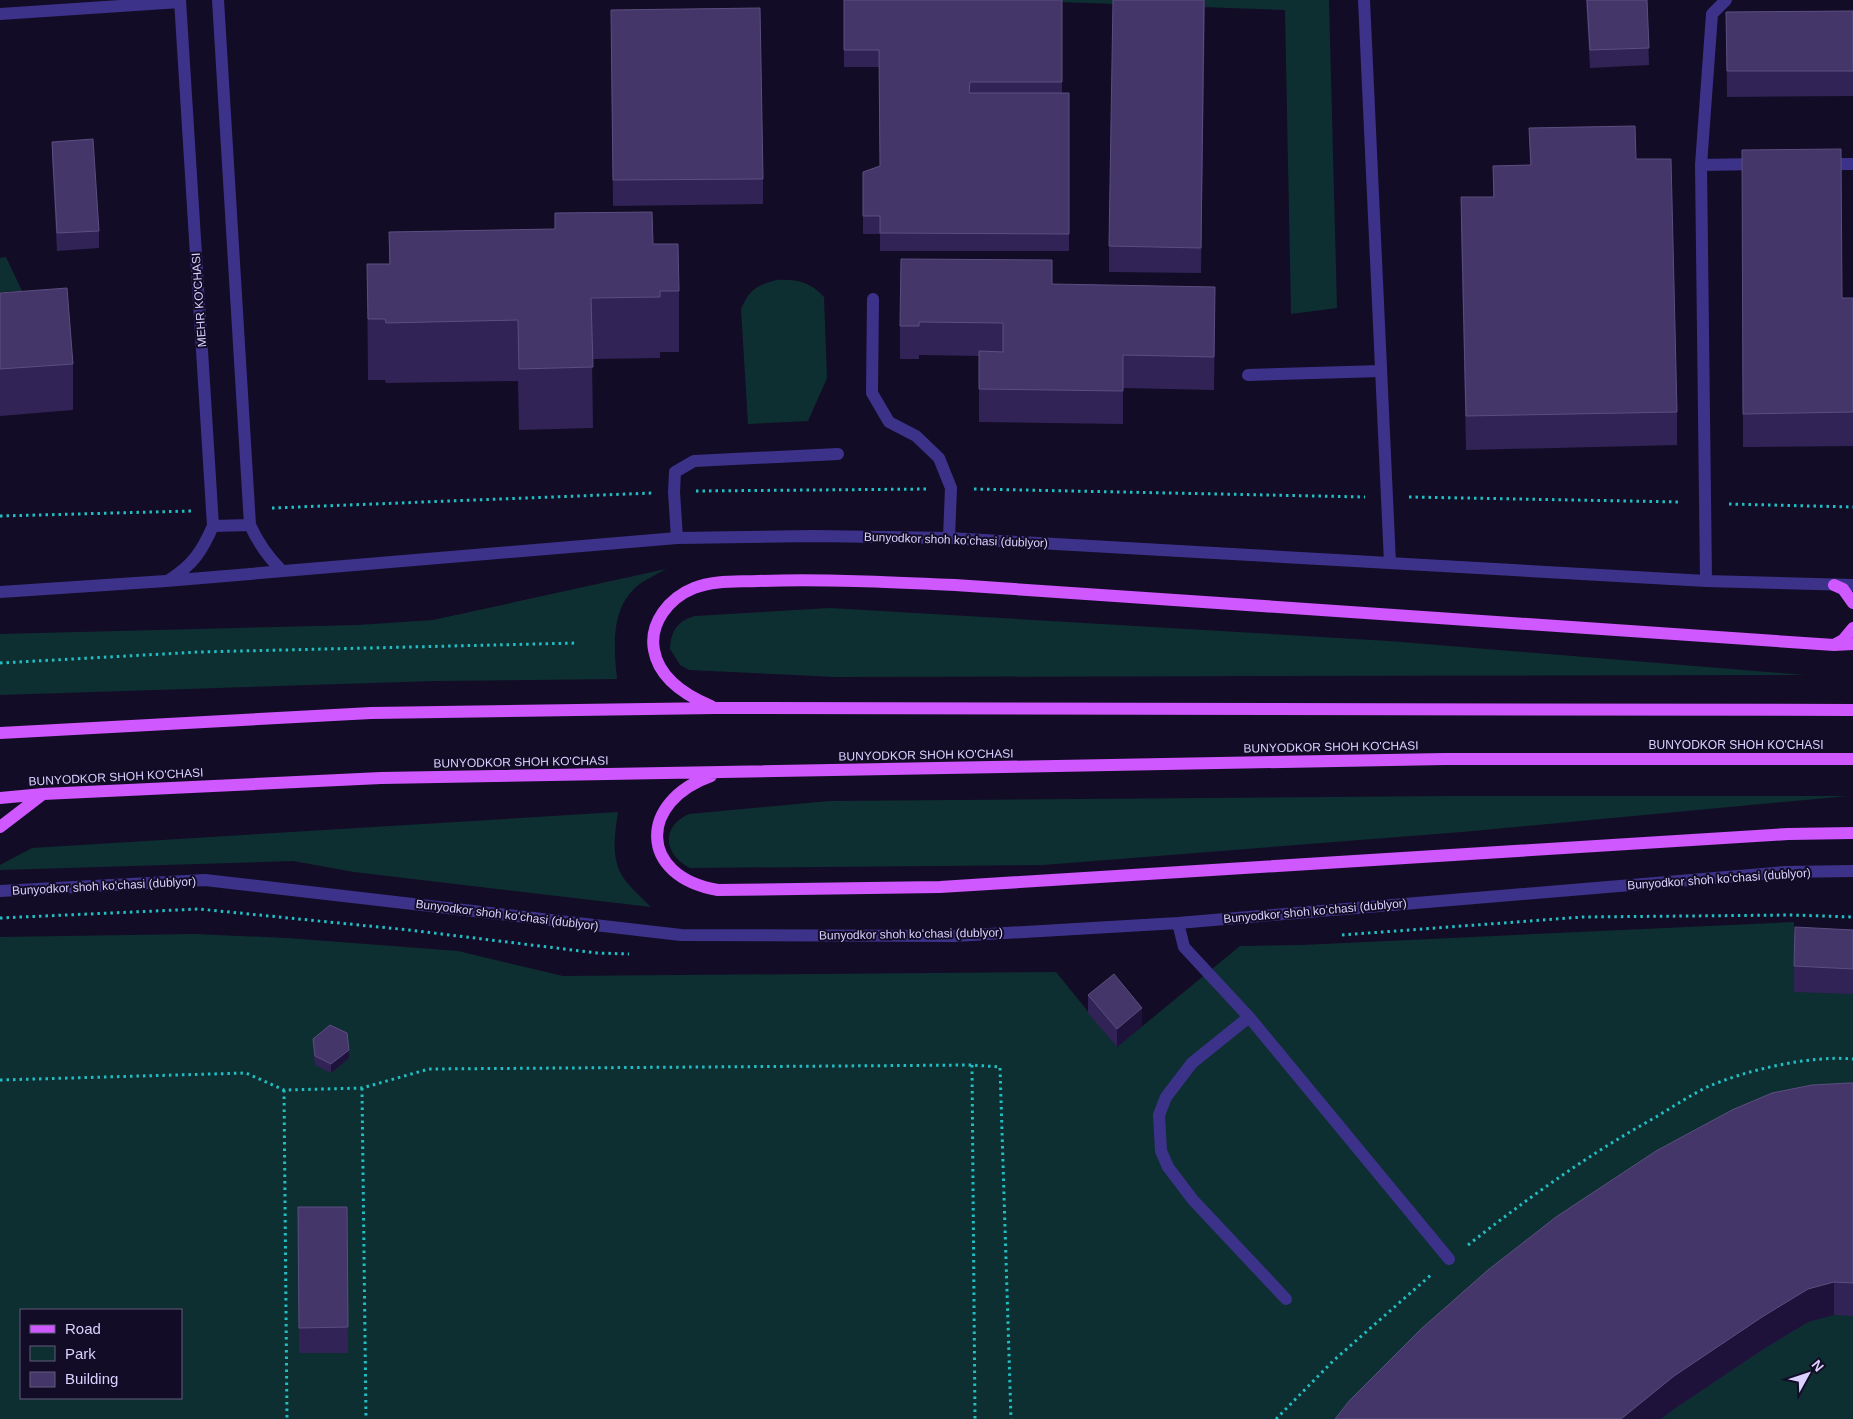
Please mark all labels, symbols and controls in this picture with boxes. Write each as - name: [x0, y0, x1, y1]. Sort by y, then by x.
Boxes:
- street label: MEHR KO'CHASI: [189, 252, 209, 348]
- street label: Bunyodkor shoh koʻchasi (dublyor): [864, 530, 1048, 550]
- street label: BUNYODKOR SHOH KO'CHASI: [1243, 738, 1419, 756]
- street label: BUNYODKOR SHOH KO'CHASI: [1649, 738, 1823, 752]
- street label: BUNYODKOR SHOH KO'CHASI: [838, 746, 1014, 764]
- street label: BUNYODKOR SHOH KO'CHASI: [433, 753, 609, 771]
- street label: BUNYODKOR SHOH KO'CHASI: [28, 765, 204, 789]
- street label: Bunyodkor shoh koʻchasi (dublyor): [1627, 866, 1811, 892]
- street label: Bunyodkor shoh koʻchasi (dublyor): [12, 874, 196, 898]
- street label: Bunyodkor shoh koʻchasi (dublyor): [1223, 896, 1407, 926]
- street label: Bunyodkor shoh koʻchasi (dublyor): [415, 897, 599, 933]
- street label: Bunyodkor shoh koʻchasi (dublyor): [819, 925, 1003, 943]
- legend: [20, 1309, 182, 1399]
- text: Road: [65, 1320, 101, 1337]
- text: Park: [65, 1345, 96, 1362]
- north arrow: [1783, 1349, 1833, 1399]
- text: N: [1809, 1357, 1827, 1375]
- text: Building: [65, 1370, 118, 1387]

